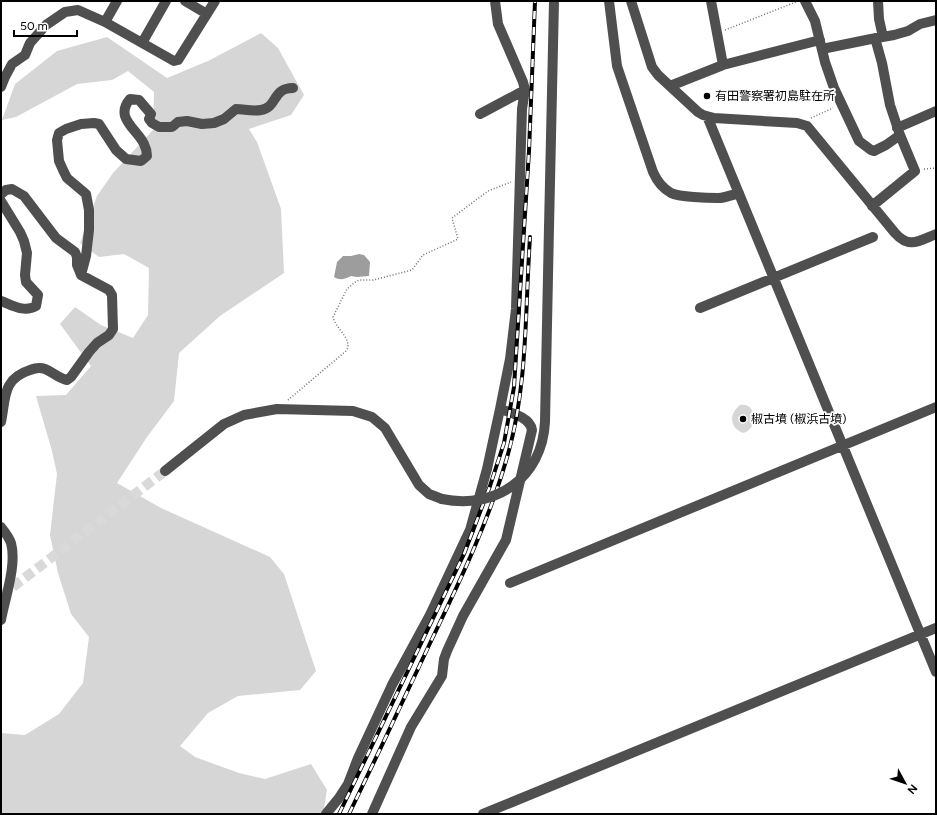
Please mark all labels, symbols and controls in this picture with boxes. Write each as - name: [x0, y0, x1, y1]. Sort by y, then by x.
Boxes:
- scale bar: [14, 12, 77, 38]
- text: 50 m: [20, 19, 48, 33]
- place label: 有田警察署初島駐在所: [715, 89, 835, 103]
- marker: 有田警察署初島駐在所: [702, 91, 712, 101]
- place label: 椒古墳 (椒浜古墳): [751, 412, 846, 426]
- marker: 椒古墳 (椒浜古墳): [738, 414, 748, 424]
- north arrow: [885, 763, 925, 803]
- text: N: [905, 782, 920, 797]

